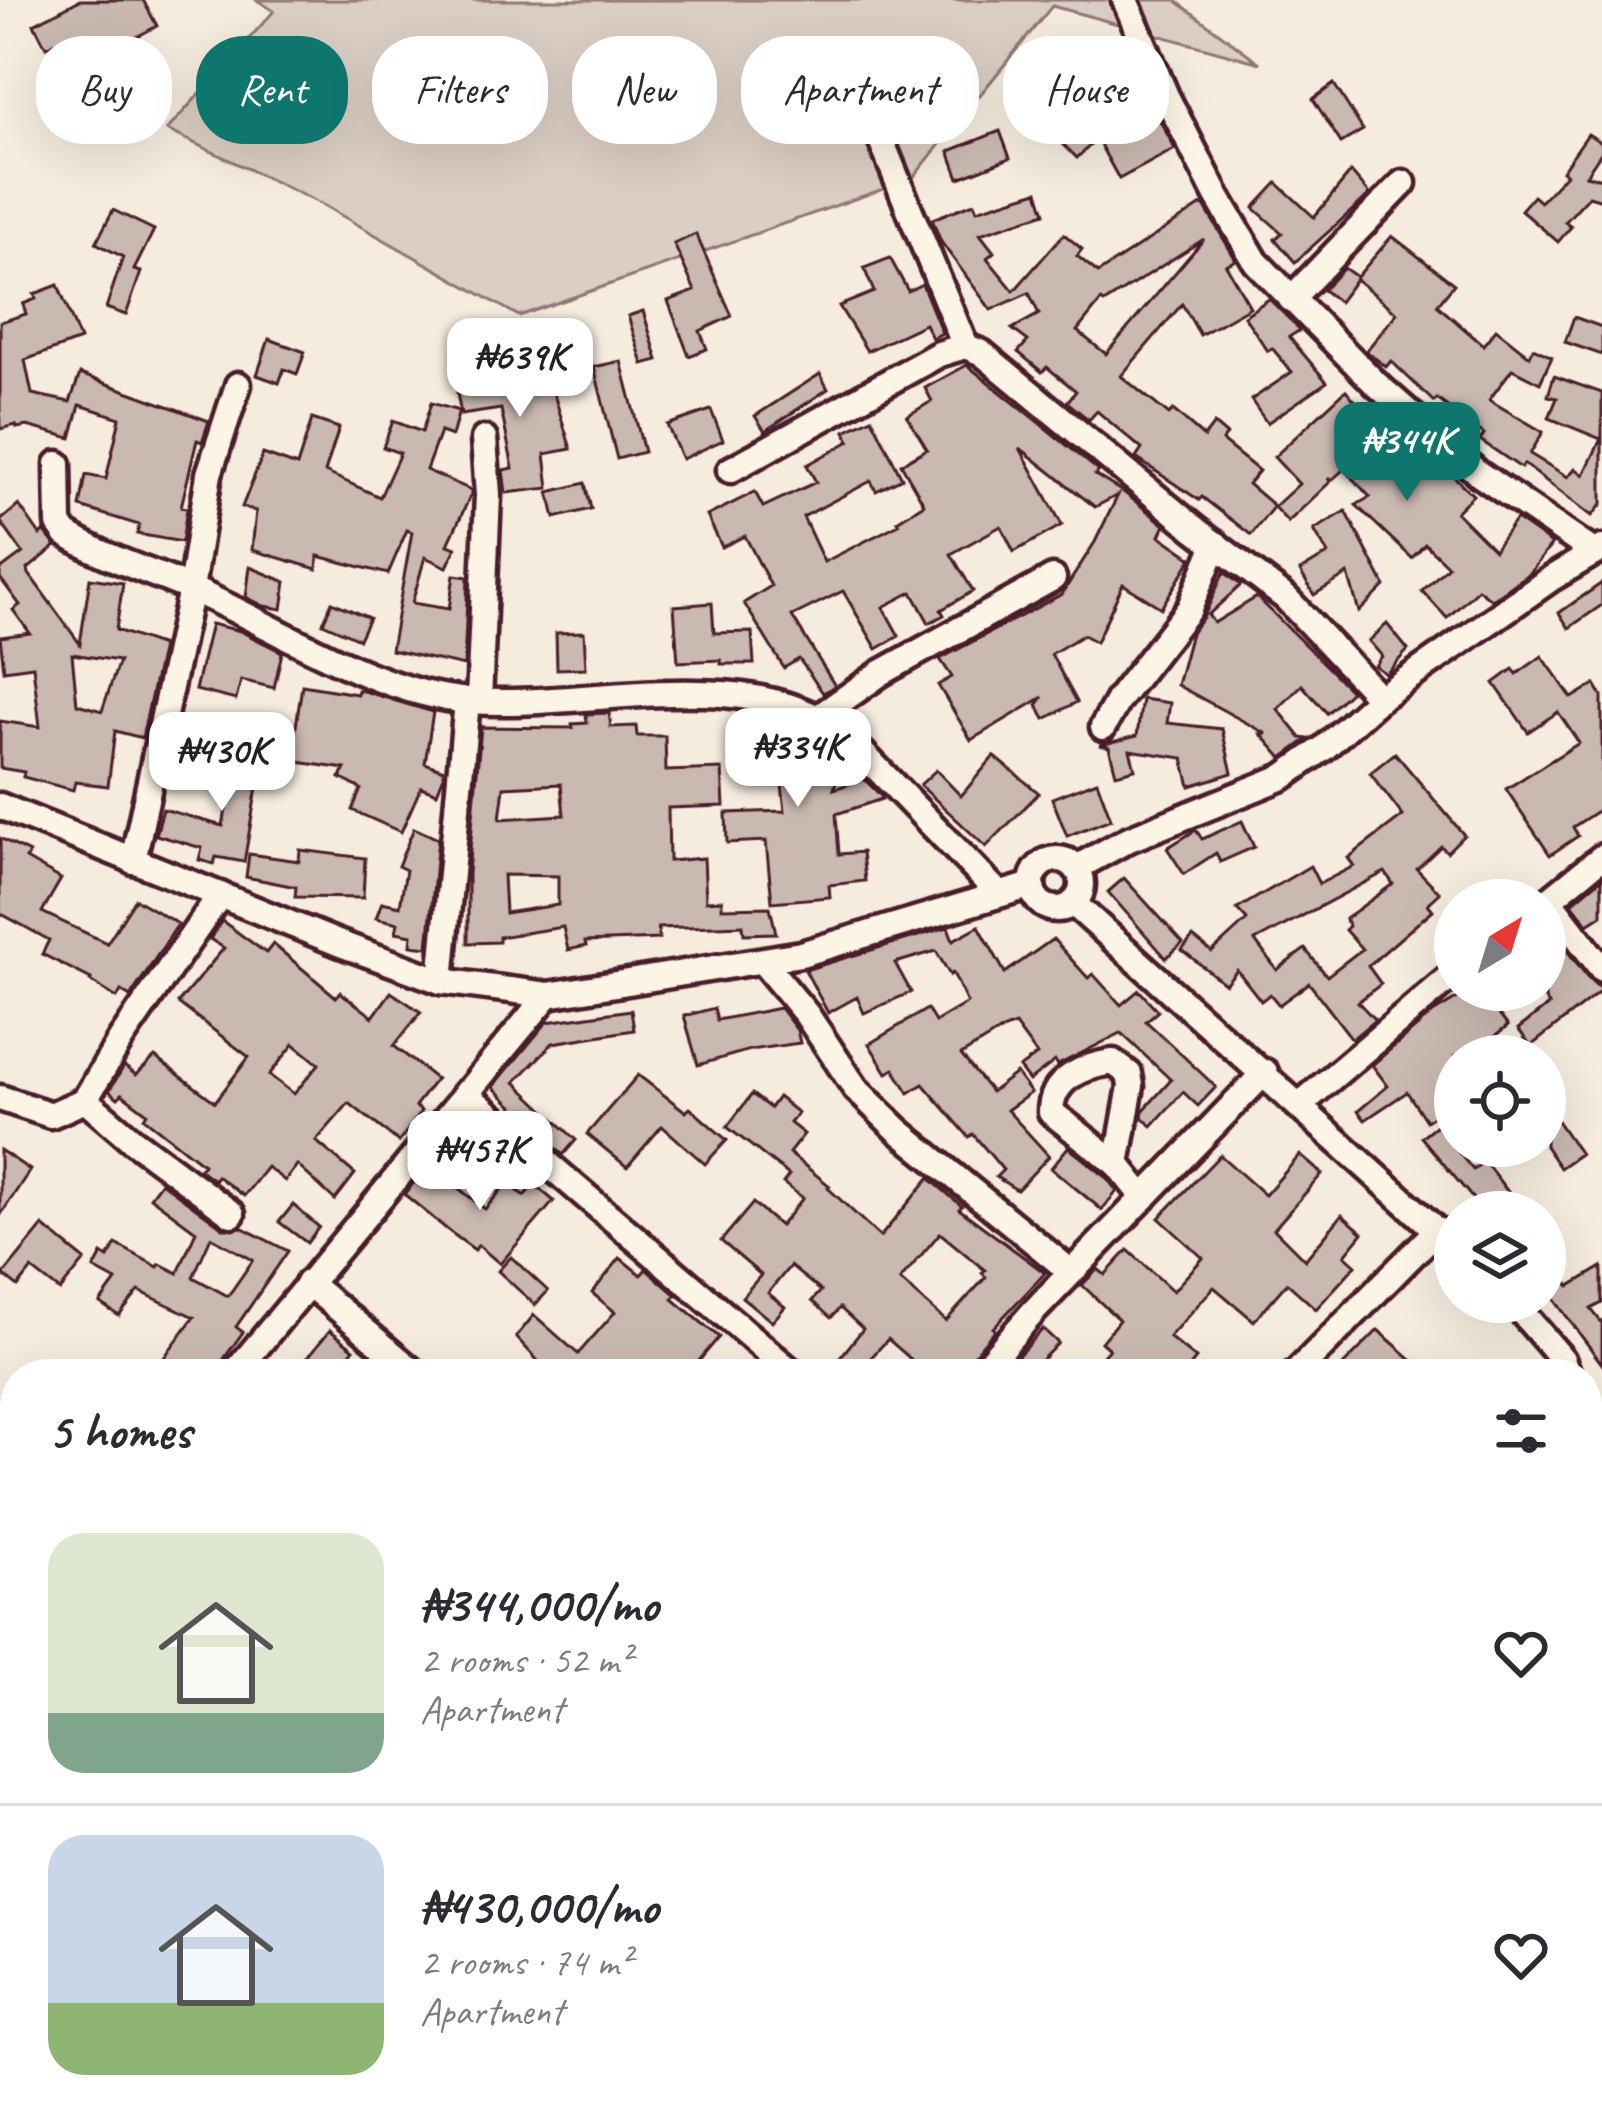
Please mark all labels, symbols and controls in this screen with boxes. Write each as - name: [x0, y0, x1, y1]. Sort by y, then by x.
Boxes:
- chip: Buy: [36, 36, 172, 144]
- chip: Rent: [196, 36, 348, 144]
- chip: Filters: [372, 36, 548, 144]
- chip: New: [572, 36, 717, 144]
- chip: Apartment: [741, 36, 979, 144]
- chip: House: [1003, 36, 1169, 144]
- pin: ₦639K: [436, 318, 604, 420]
- text: ₦639K: [474, 332, 566, 381]
- pin: ₦344K: [1323, 402, 1491, 504]
- text: ₦344K: [1361, 416, 1453, 465]
- pin: ₦334K: [714, 708, 882, 810]
- pin: ₦430K: [138, 712, 306, 814]
- text: ₦334K: [752, 722, 844, 771]
- text: ₦430K: [176, 726, 268, 775]
- north arrow: [1434, 879, 1566, 1011]
- map controls: [1434, 879, 1566, 1323]
- button: locate: [1434, 1035, 1566, 1167]
- pin: ₦457K: [396, 1111, 564, 1213]
- text: ₦457K: [435, 1125, 525, 1174]
- button: layers: [1434, 1191, 1566, 1323]
- icon: filters: [1488, 1398, 1554, 1464]
- text: 5 homes: [48, 1399, 191, 1463]
- text: ₦344,000/mo: [420, 1572, 658, 1636]
- icon: home: [144, 1581, 288, 1725]
- icon: heart: [1488, 1620, 1554, 1686]
- text: 2 rooms · 52 m²: [420, 1636, 631, 1685]
- text: Apartment: [420, 1685, 563, 1734]
- text: ₦430,000/mo: [420, 1874, 658, 1938]
- icon: home: [144, 1883, 288, 2027]
- icon: heart: [1488, 1922, 1554, 1988]
- text: 2 rooms · 74 m²: [420, 1938, 631, 1987]
- text: Apartment: [420, 1987, 563, 2036]

